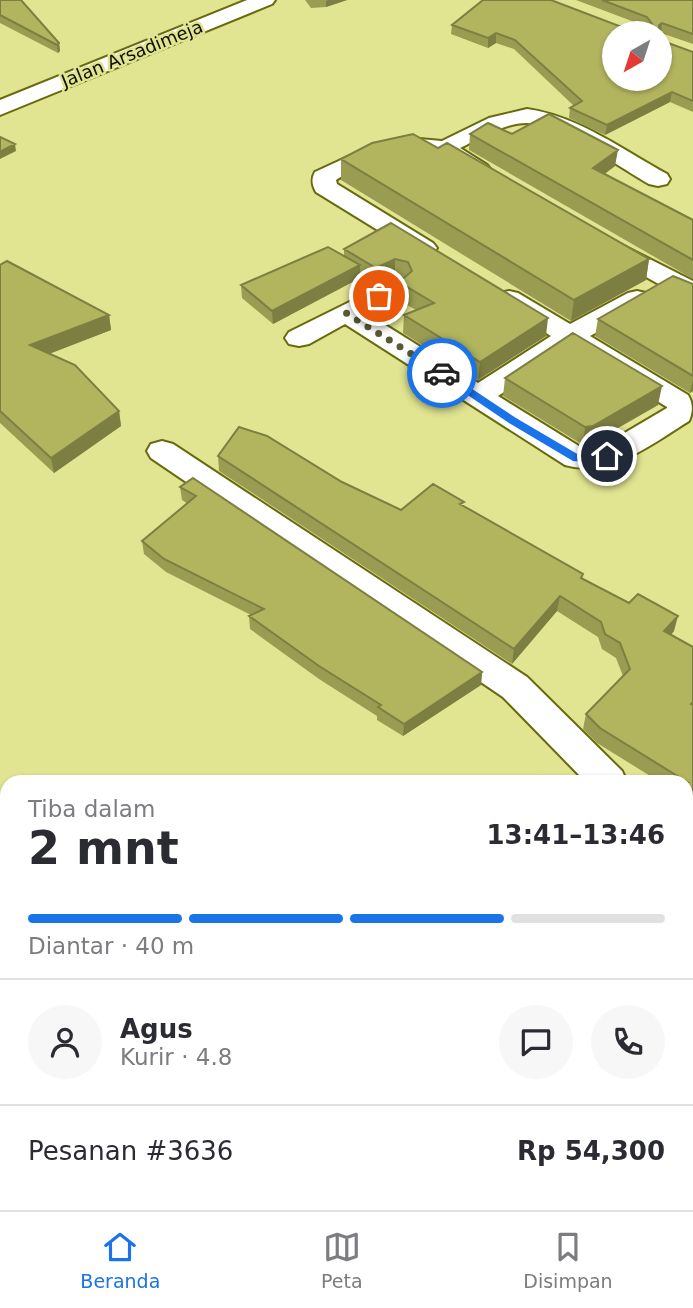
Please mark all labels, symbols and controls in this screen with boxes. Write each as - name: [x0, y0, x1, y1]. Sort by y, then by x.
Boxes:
- street label: Jalan Arsadimeja: [57, 16, 206, 92]
- north arrow: [602, 21, 672, 91]
- map controls: [602, 21, 672, 91]
- pin: [349, 266, 409, 326]
- icon: bag: [360, 277, 398, 315]
- courier: [407, 338, 477, 408]
- icon: car: [423, 354, 461, 392]
- pin: [577, 426, 637, 486]
- icon: home: [588, 437, 626, 475]
- text: Tiba dalam: [28, 796, 155, 822]
- text: 13:41–13:46: [486, 820, 665, 850]
- text: 2 mnt: [28, 821, 179, 875]
- text: Diantar · 40 m: [28, 933, 194, 959]
- button: person: [28, 1005, 102, 1079]
- button: chat: [499, 1005, 573, 1079]
- button: phone: [591, 1005, 665, 1079]
- text: Agus: [120, 1014, 193, 1044]
- text: Kurir · 4.8: [120, 1044, 232, 1070]
- text: Pesanan #3636: [28, 1136, 233, 1166]
- text: Rp 54,300: [517, 1136, 665, 1166]
- tab: Beranda: [80, 1228, 160, 1292]
- tab: Peta: [321, 1228, 363, 1292]
- tab: Disimpan: [523, 1228, 613, 1292]

